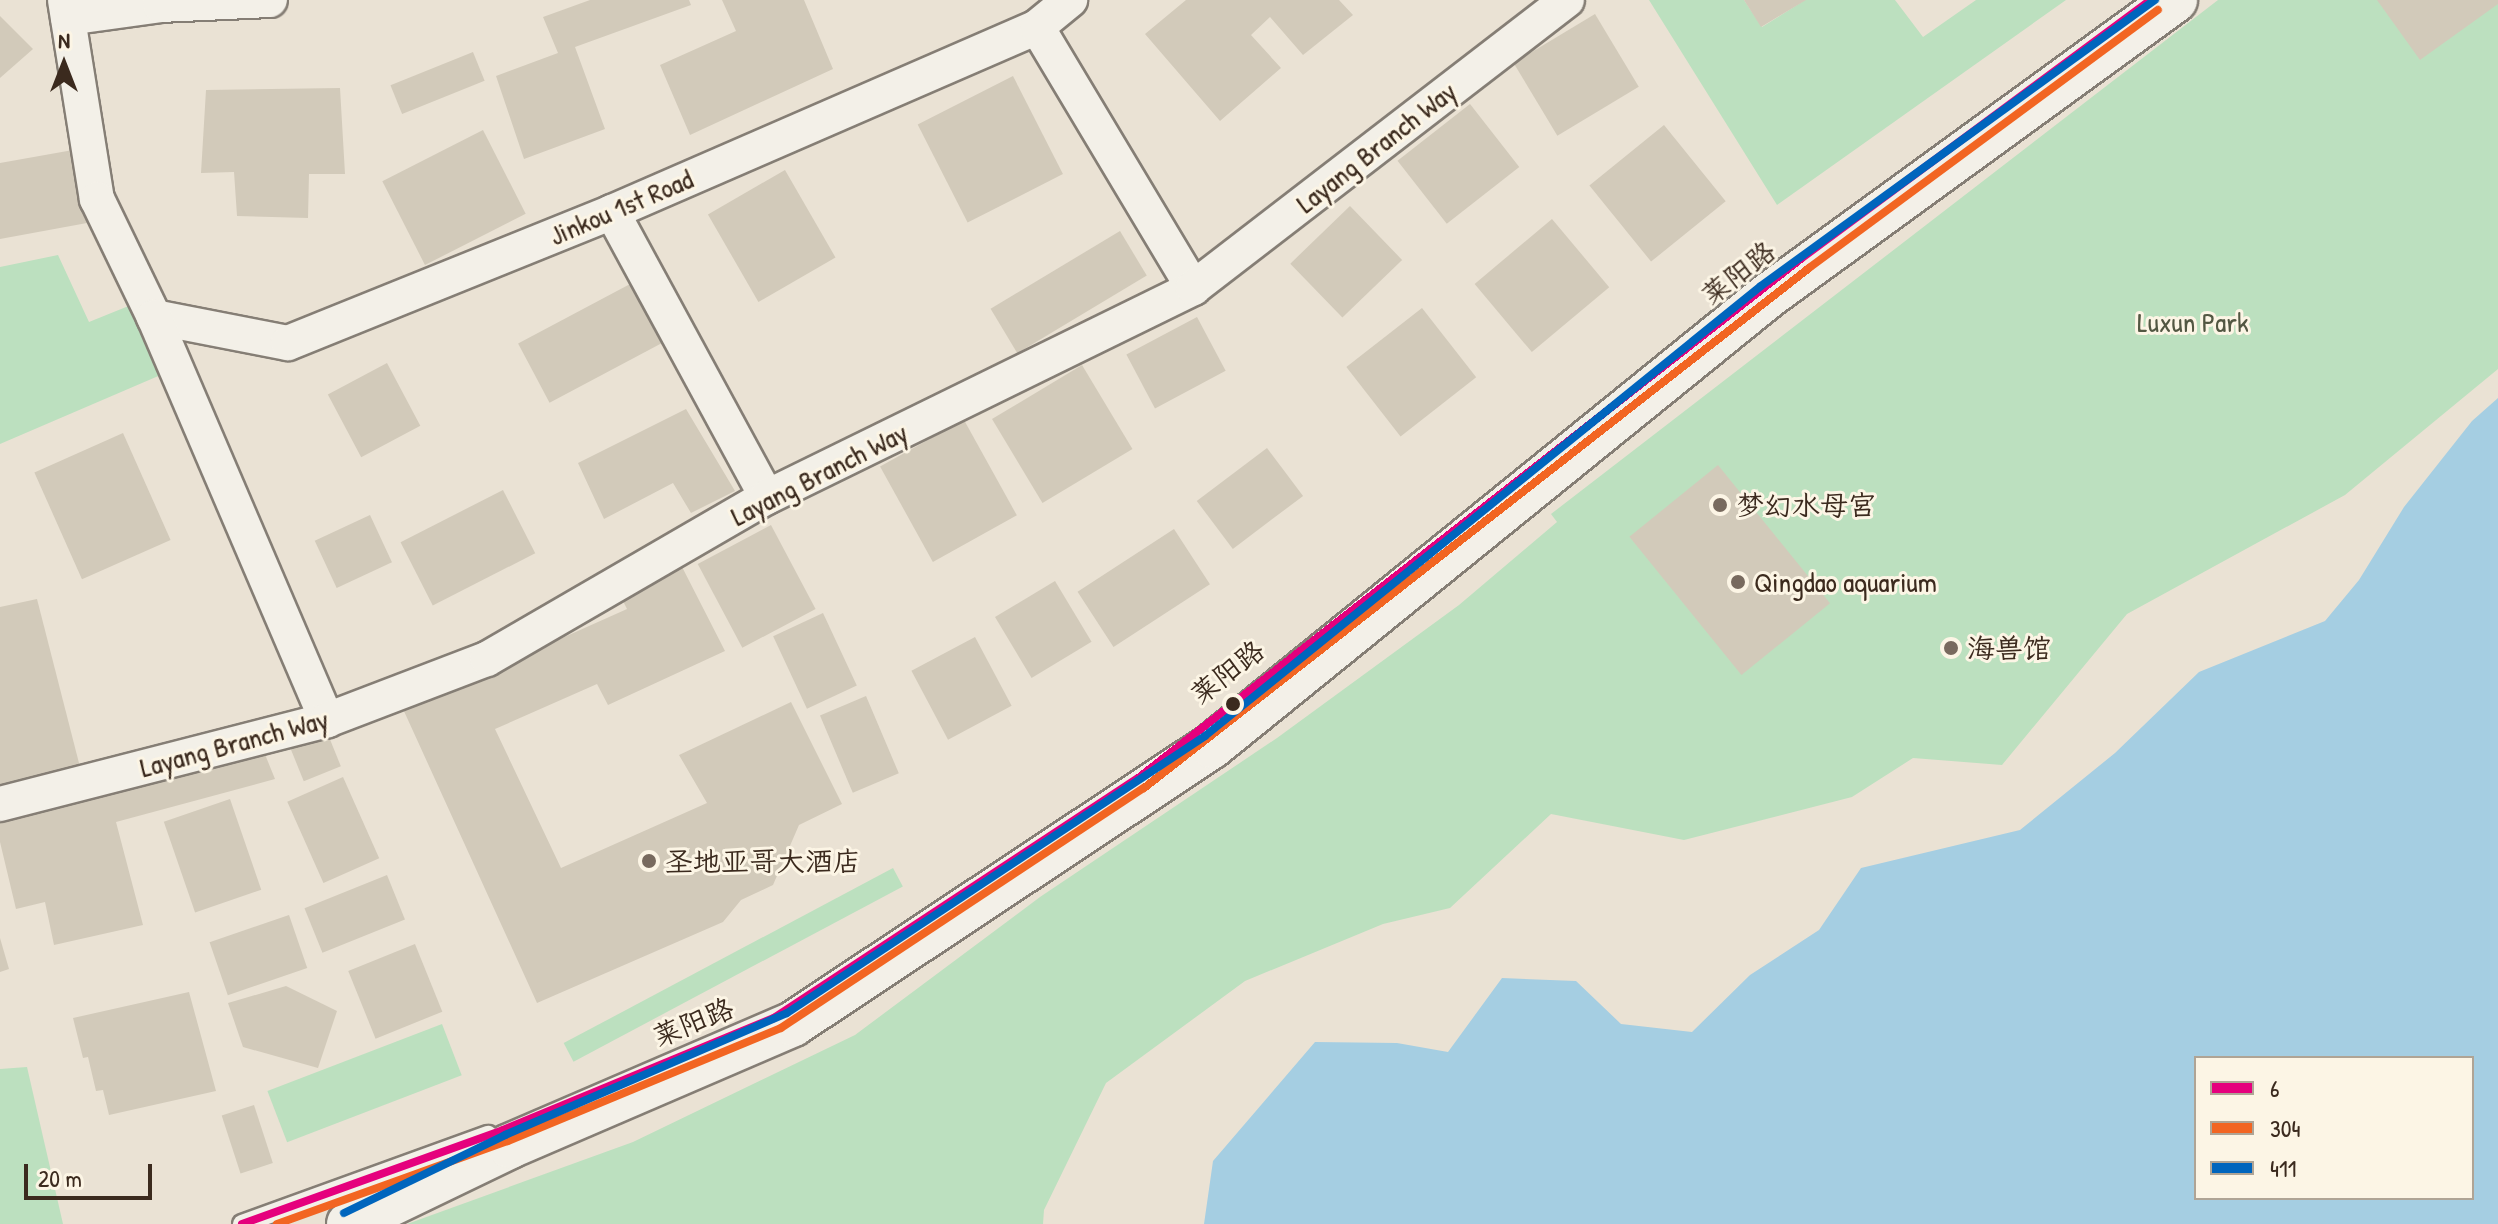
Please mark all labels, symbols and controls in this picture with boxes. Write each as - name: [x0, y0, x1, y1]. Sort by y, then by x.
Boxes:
- north arrow: [24, 24, 104, 104]
- text: N: [58, 25, 70, 55]
- street label: Layang Branch Way: [1289, 74, 1463, 220]
- street label: Jinkou 1st Road: [544, 162, 698, 252]
- street label: 莱阳路: [1695, 234, 1781, 312]
- park label: Luxun Park: [2137, 305, 2249, 339]
- street label: Layang Branch Way: [725, 415, 913, 533]
- place label: 梦幻水母宫: [1736, 488, 1876, 522]
- marker: 梦幻水母宫: [1711, 496, 1729, 514]
- place label: Qingdao aquarium: [1754, 565, 1937, 599]
- marker: Qingdao aquarium: [1729, 573, 1747, 591]
- place label: 海兽馆: [1967, 631, 2051, 665]
- street label: 莱阳路: [1184, 633, 1270, 711]
- marker: 海兽馆: [1942, 639, 1960, 657]
- unlabelled marker: [1225, 696, 1241, 712]
- street label: Layang Branch Way: [136, 702, 332, 784]
- place label: 圣地亚哥大酒店: [665, 844, 861, 878]
- marker: 圣地亚哥大酒店: [640, 852, 658, 870]
- street label: 莱阳路: [648, 991, 738, 1053]
- legend: [2194, 1056, 2474, 1200]
- text: 6: [2270, 1072, 2280, 1104]
- text: 304: [2270, 1112, 2301, 1144]
- scale bar: [28, 1148, 156, 1198]
- text: 411: [2270, 1152, 2296, 1184]
- text: 20 m: [38, 1162, 82, 1194]

